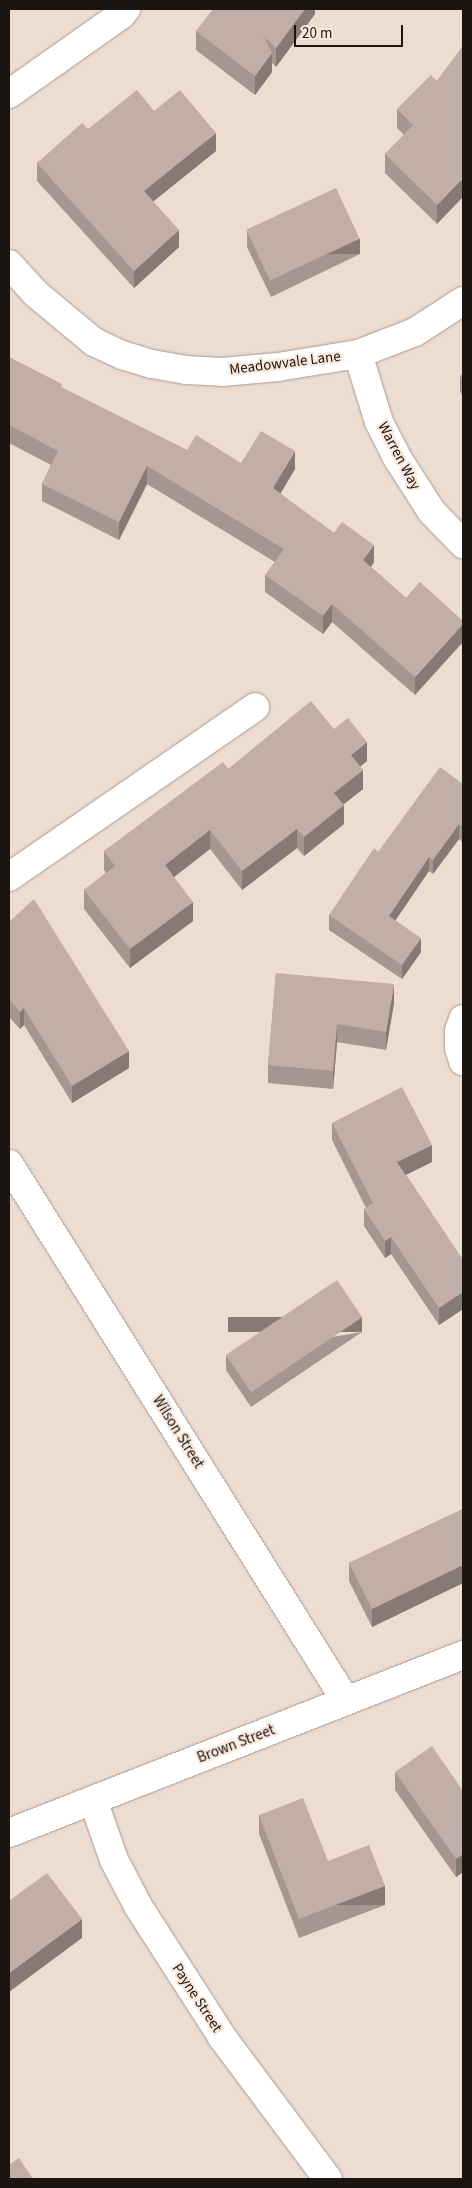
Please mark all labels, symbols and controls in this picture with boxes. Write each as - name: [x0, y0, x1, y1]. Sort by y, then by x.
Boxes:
- scale bar: [297, 15, 406, 47]
- text: 20 m: [302, 23, 332, 44]
- street label: Meadowvale Lane: [228, 347, 342, 379]
- street label: Warren Way: [374, 419, 424, 493]
- street label: Wilson Street: [149, 1392, 207, 1472]
- street label: Brown Street: [195, 1721, 277, 1767]
- street label: Payne Street: [168, 1960, 226, 2036]

